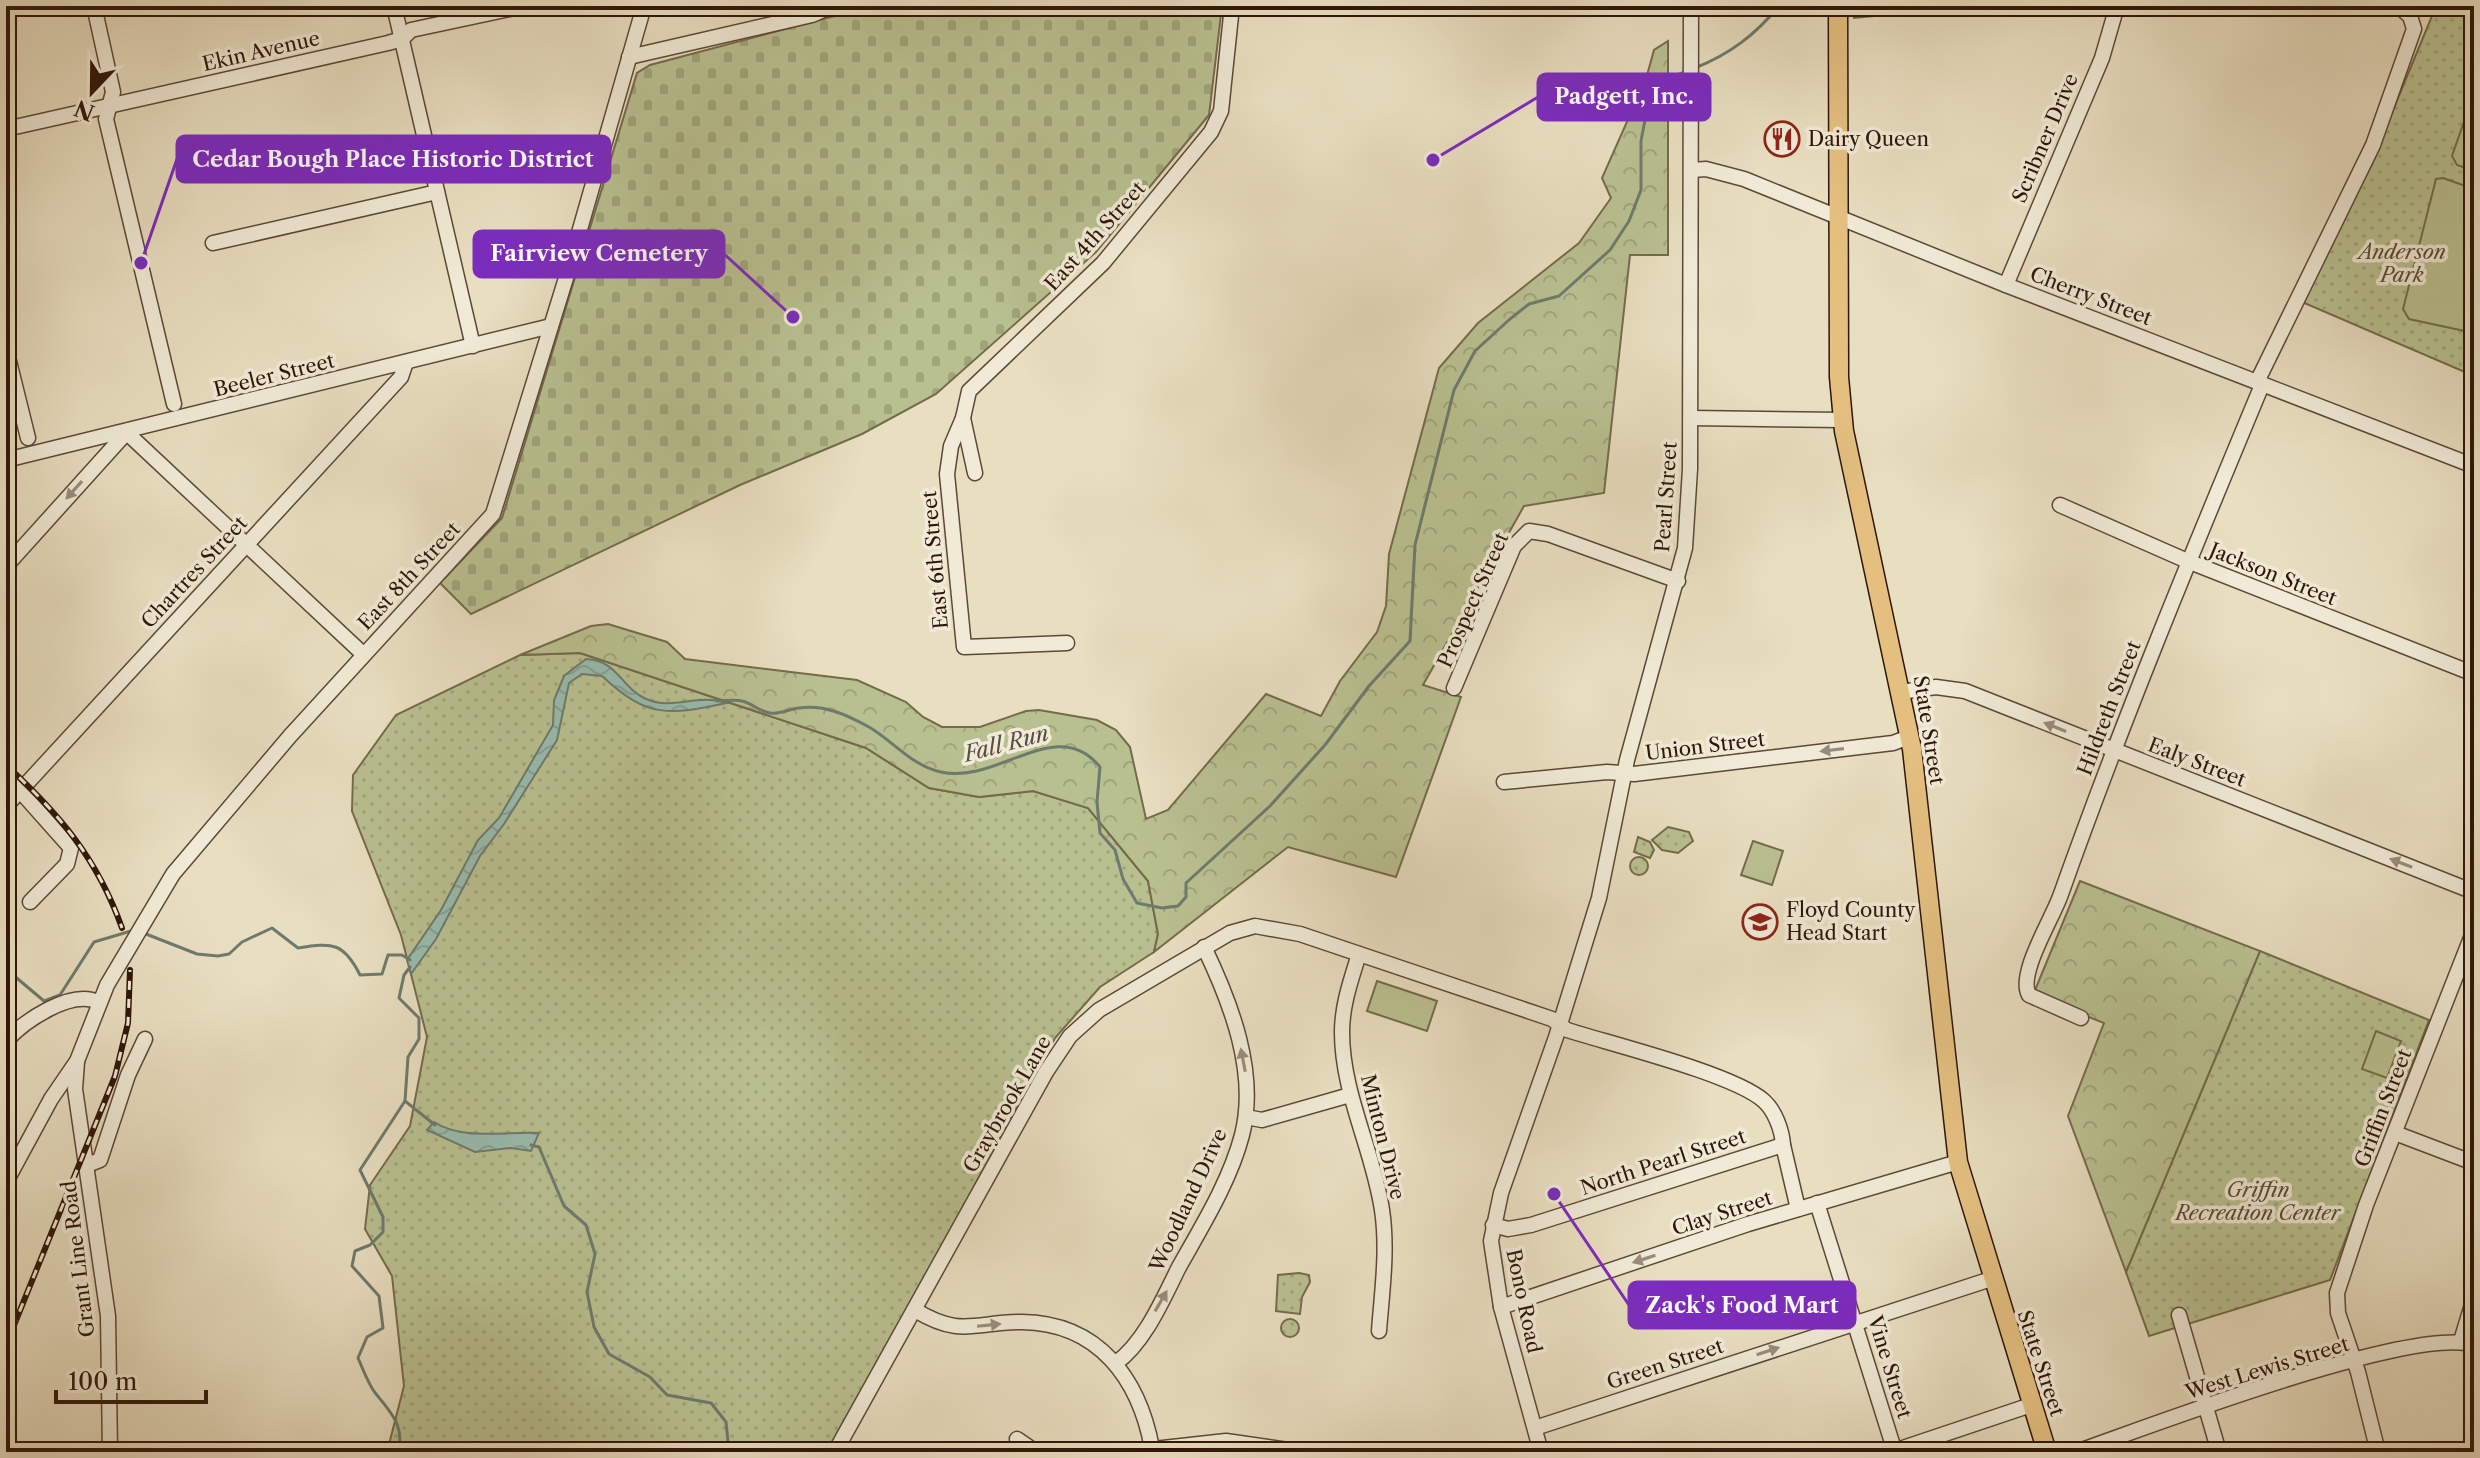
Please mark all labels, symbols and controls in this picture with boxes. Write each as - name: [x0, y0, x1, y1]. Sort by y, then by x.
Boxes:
- street label: Ekin Avenue: [200, 26, 322, 76]
- north arrow: [52, 52, 132, 132]
- street label: Scribner Drive: [2007, 70, 2083, 206]
- callout: Padgett, Inc.: [1538, 74, 1710, 120]
- text: Padgett, Inc.: [1554, 83, 1694, 110]
- text: N: [71, 94, 99, 126]
- restaurant icon: Dairy Queen: [1763, 120, 1801, 158]
- place label: Dairy Queen: [1808, 127, 1929, 151]
- callout: Cedar Bough Place Historic District: [177, 136, 610, 182]
- text: Cedar Bough Place Historic District: [192, 146, 594, 173]
- street label: East 4th Street: [1040, 177, 1150, 295]
- callout: Fairview Cemetery: [474, 231, 724, 277]
- text: Fairview Cemetery: [490, 240, 708, 267]
- park label: Anderson Park: [2355, 240, 2446, 287]
- street label: Cherry Street: [2027, 262, 2155, 330]
- street label: Beeler Street: [211, 348, 337, 402]
- street label: Pearl Street: [1650, 441, 1682, 553]
- one-way arrow: [66, 481, 84, 500]
- street label: East 6th Street: [917, 490, 953, 630]
- street label: Chartres Street: [136, 511, 252, 633]
- street label: East 8th Street: [353, 517, 465, 635]
- street label: Prospect Street: [1432, 529, 1514, 671]
- street label: Jackson Street: [2203, 536, 2340, 610]
- street label: Hildreth Street: [2072, 637, 2146, 779]
- street label: State Street: [1909, 674, 1949, 786]
- water label: Fall Run: [959, 719, 1052, 768]
- one-way arrow: [2043, 720, 2067, 733]
- street label: Union Street: [1644, 727, 1766, 765]
- street label: Ealy Street: [2145, 732, 2249, 792]
- one-way arrow: [1820, 744, 1845, 757]
- one-way arrow: [2389, 856, 2413, 869]
- place label: Floyd County Head Start: [1786, 898, 1916, 945]
- school or university icon: Floyd County Head Start: [1741, 903, 1779, 941]
- street label: Graybrook Lane: [958, 1031, 1056, 1177]
- street label: Griffin Street: [2350, 1046, 2416, 1170]
- one-way arrow: [1236, 1048, 1249, 1073]
- street label: Minton Drive: [1356, 1072, 1410, 1202]
- street label: Woodland Drive: [1144, 1124, 1232, 1276]
- street label: North Pearl Street: [1577, 1124, 1749, 1200]
- park label: Griffin Recreation Center: [2174, 1178, 2342, 1225]
- street label: Grant Line Road: [56, 1179, 100, 1339]
- street label: Clay Street: [1669, 1186, 1775, 1240]
- street label: Bono Road: [1501, 1247, 1547, 1355]
- one-way arrow: [1632, 1254, 1656, 1266]
- callout: Zack's Food Mart: [1629, 1282, 1855, 1328]
- one-way arrow: [1154, 1290, 1168, 1312]
- text: Zack's Food Mart: [1645, 1292, 1839, 1319]
- street label: State Street: [2013, 1307, 2069, 1419]
- street label: Vine Street: [1863, 1312, 1917, 1421]
- one-way arrow: [977, 1319, 1002, 1332]
- street label: West Lewis Street: [2181, 1332, 2352, 1405]
- street label: Green Street: [1604, 1334, 1726, 1394]
- one-way arrow: [1756, 1344, 1780, 1357]
- scale bar: [56, 1354, 206, 1404]
- text: 100 m: [68, 1367, 137, 1396]

